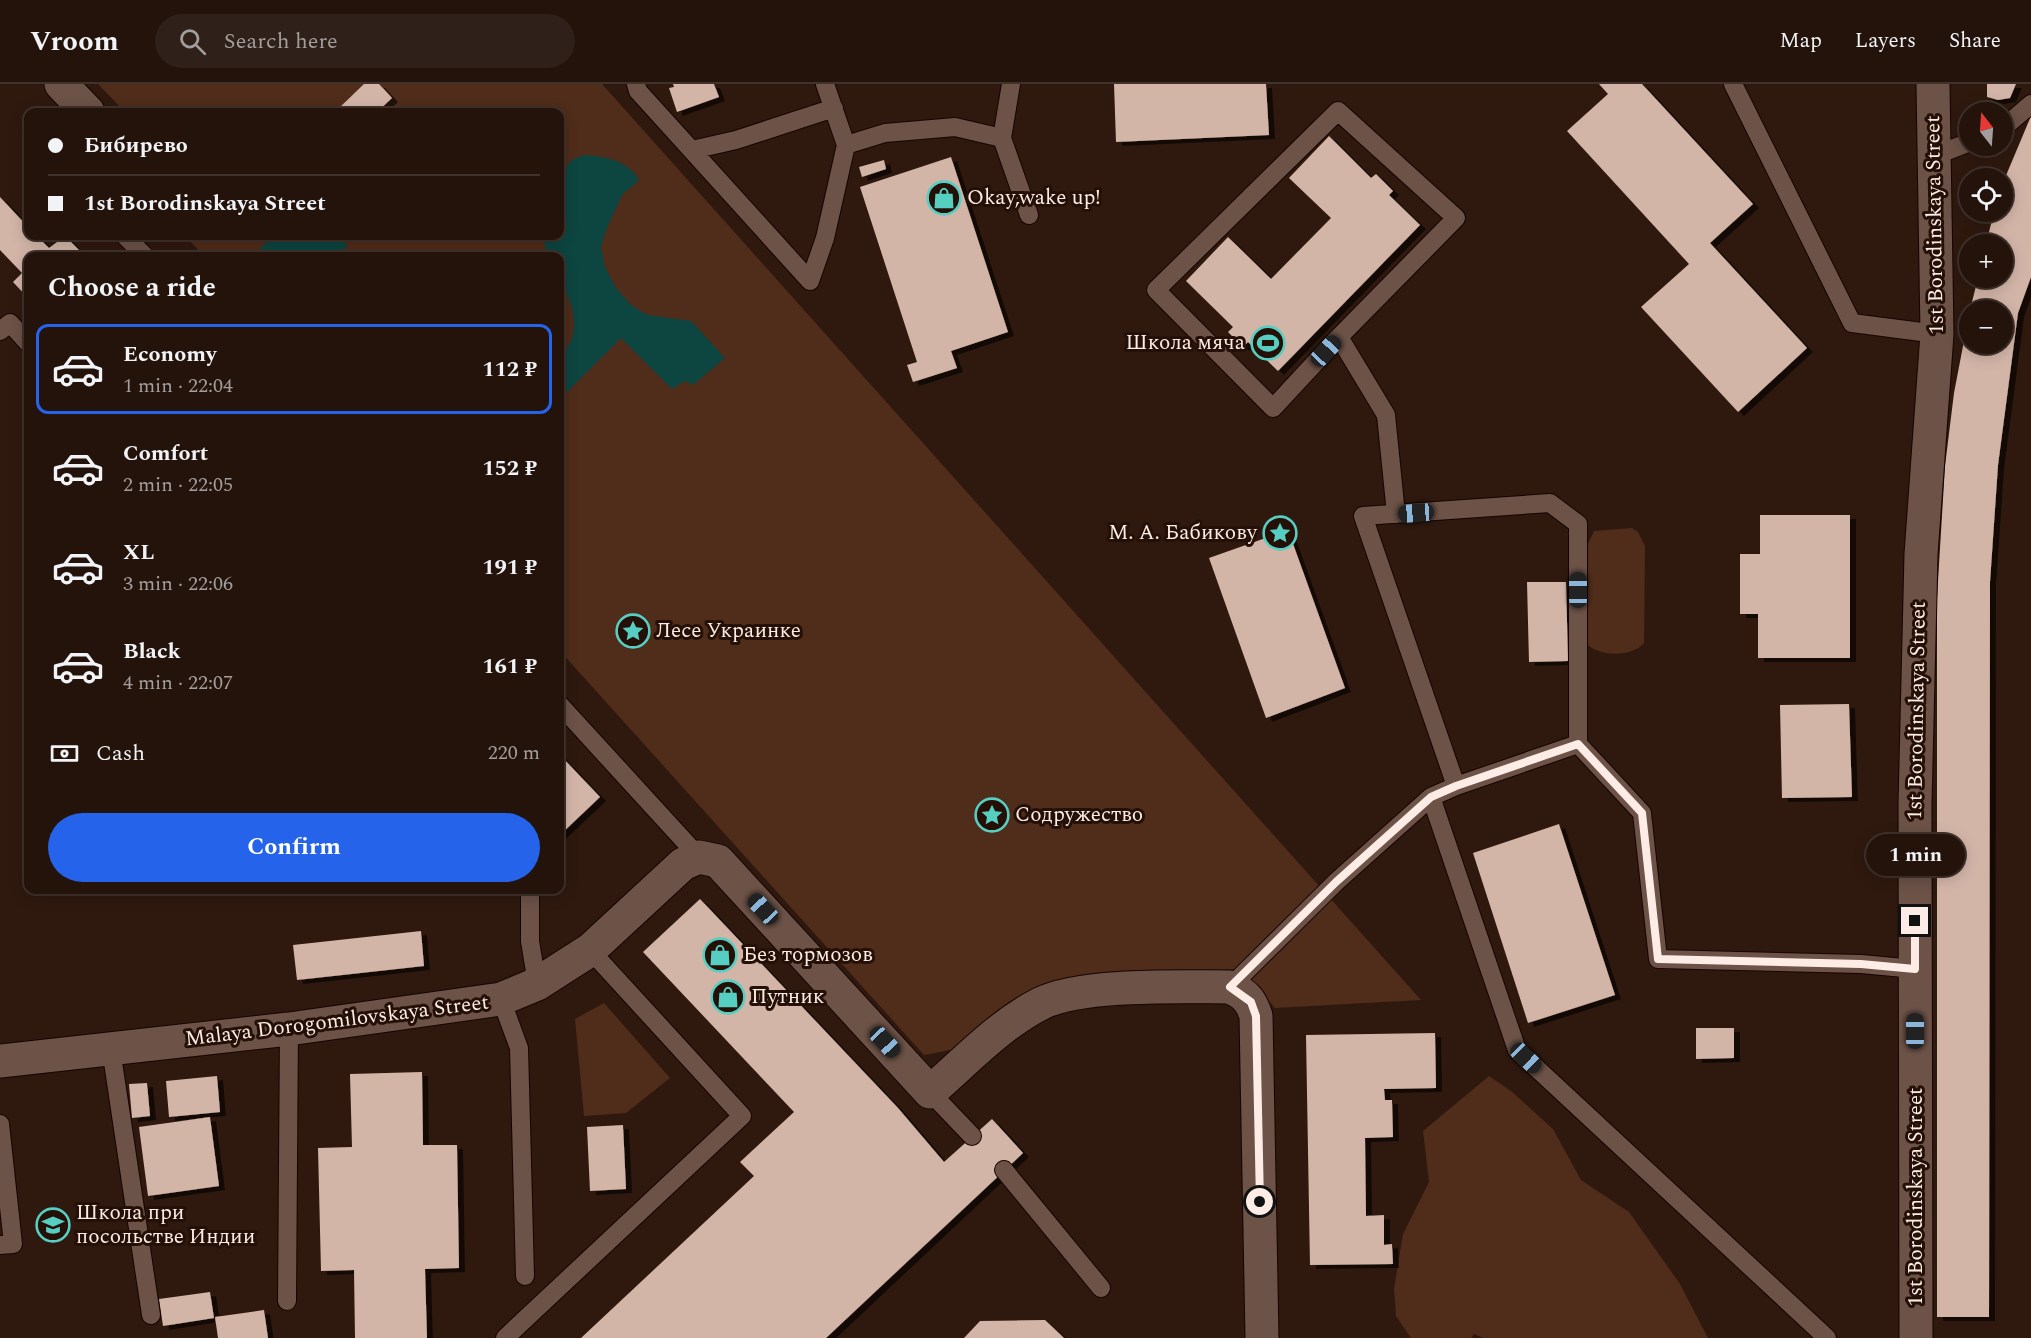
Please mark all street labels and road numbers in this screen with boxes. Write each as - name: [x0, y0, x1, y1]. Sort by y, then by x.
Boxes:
- street label: 1st Borodinskaya Street: [1917, 115, 1953, 335]
- street label: 1st Borodinskaya Street: [1899, 601, 1935, 821]
- street label: Malaya Dorogomilovskaya Street: [183, 986, 491, 1056]
- street label: 1st Borodinskaya Street: [1900, 1087, 1932, 1307]

